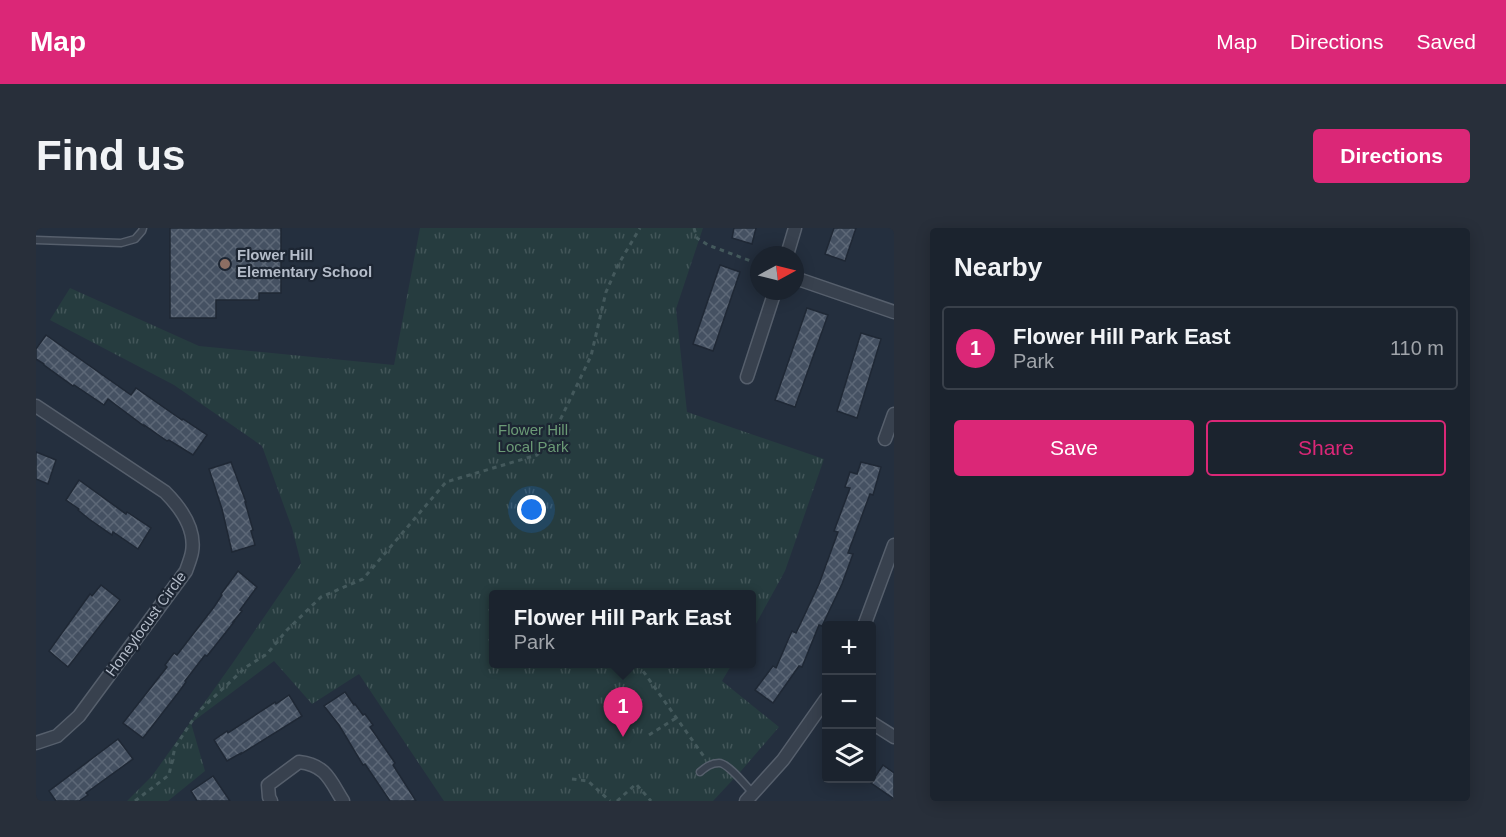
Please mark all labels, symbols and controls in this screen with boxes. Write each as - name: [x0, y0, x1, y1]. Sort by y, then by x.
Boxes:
- text: Map: [30, 26, 86, 57]
- text: Map: [1216, 30, 1257, 53]
- text: Directions: [1290, 30, 1383, 53]
- text: Saved: [1416, 30, 1476, 53]
- button: Directions: [1313, 129, 1470, 183]
- text: Find us: [36, 132, 185, 179]
- place label: Flower Hill Elementary School: [237, 246, 372, 280]
- north arrow: [750, 246, 804, 300]
- text: Nearby: [954, 252, 1042, 282]
- marker: Flower Hill Elementary School: [218, 257, 232, 271]
- text: Flower Hill Park East: [1013, 324, 1231, 349]
- text: 1: [970, 337, 981, 359]
- text: 110 m: [1390, 337, 1444, 359]
- text: Park: [1013, 350, 1054, 372]
- button: Save: [954, 420, 1194, 476]
- button: Share: [1206, 420, 1446, 476]
- park label: Flower Hill Local Park: [498, 421, 569, 455]
- your location: [517, 495, 546, 524]
- street label: Honeylocust Circle: [102, 568, 189, 679]
- popup: [489, 590, 756, 668]
- text: Flower Hill Park East: [514, 605, 731, 630]
- map controls: [822, 621, 876, 783]
- button: +: [822, 621, 876, 675]
- text: Park: [514, 631, 555, 653]
- button: −: [822, 675, 876, 729]
- pin: 1: [604, 688, 642, 737]
- button: layers: [822, 729, 876, 783]

